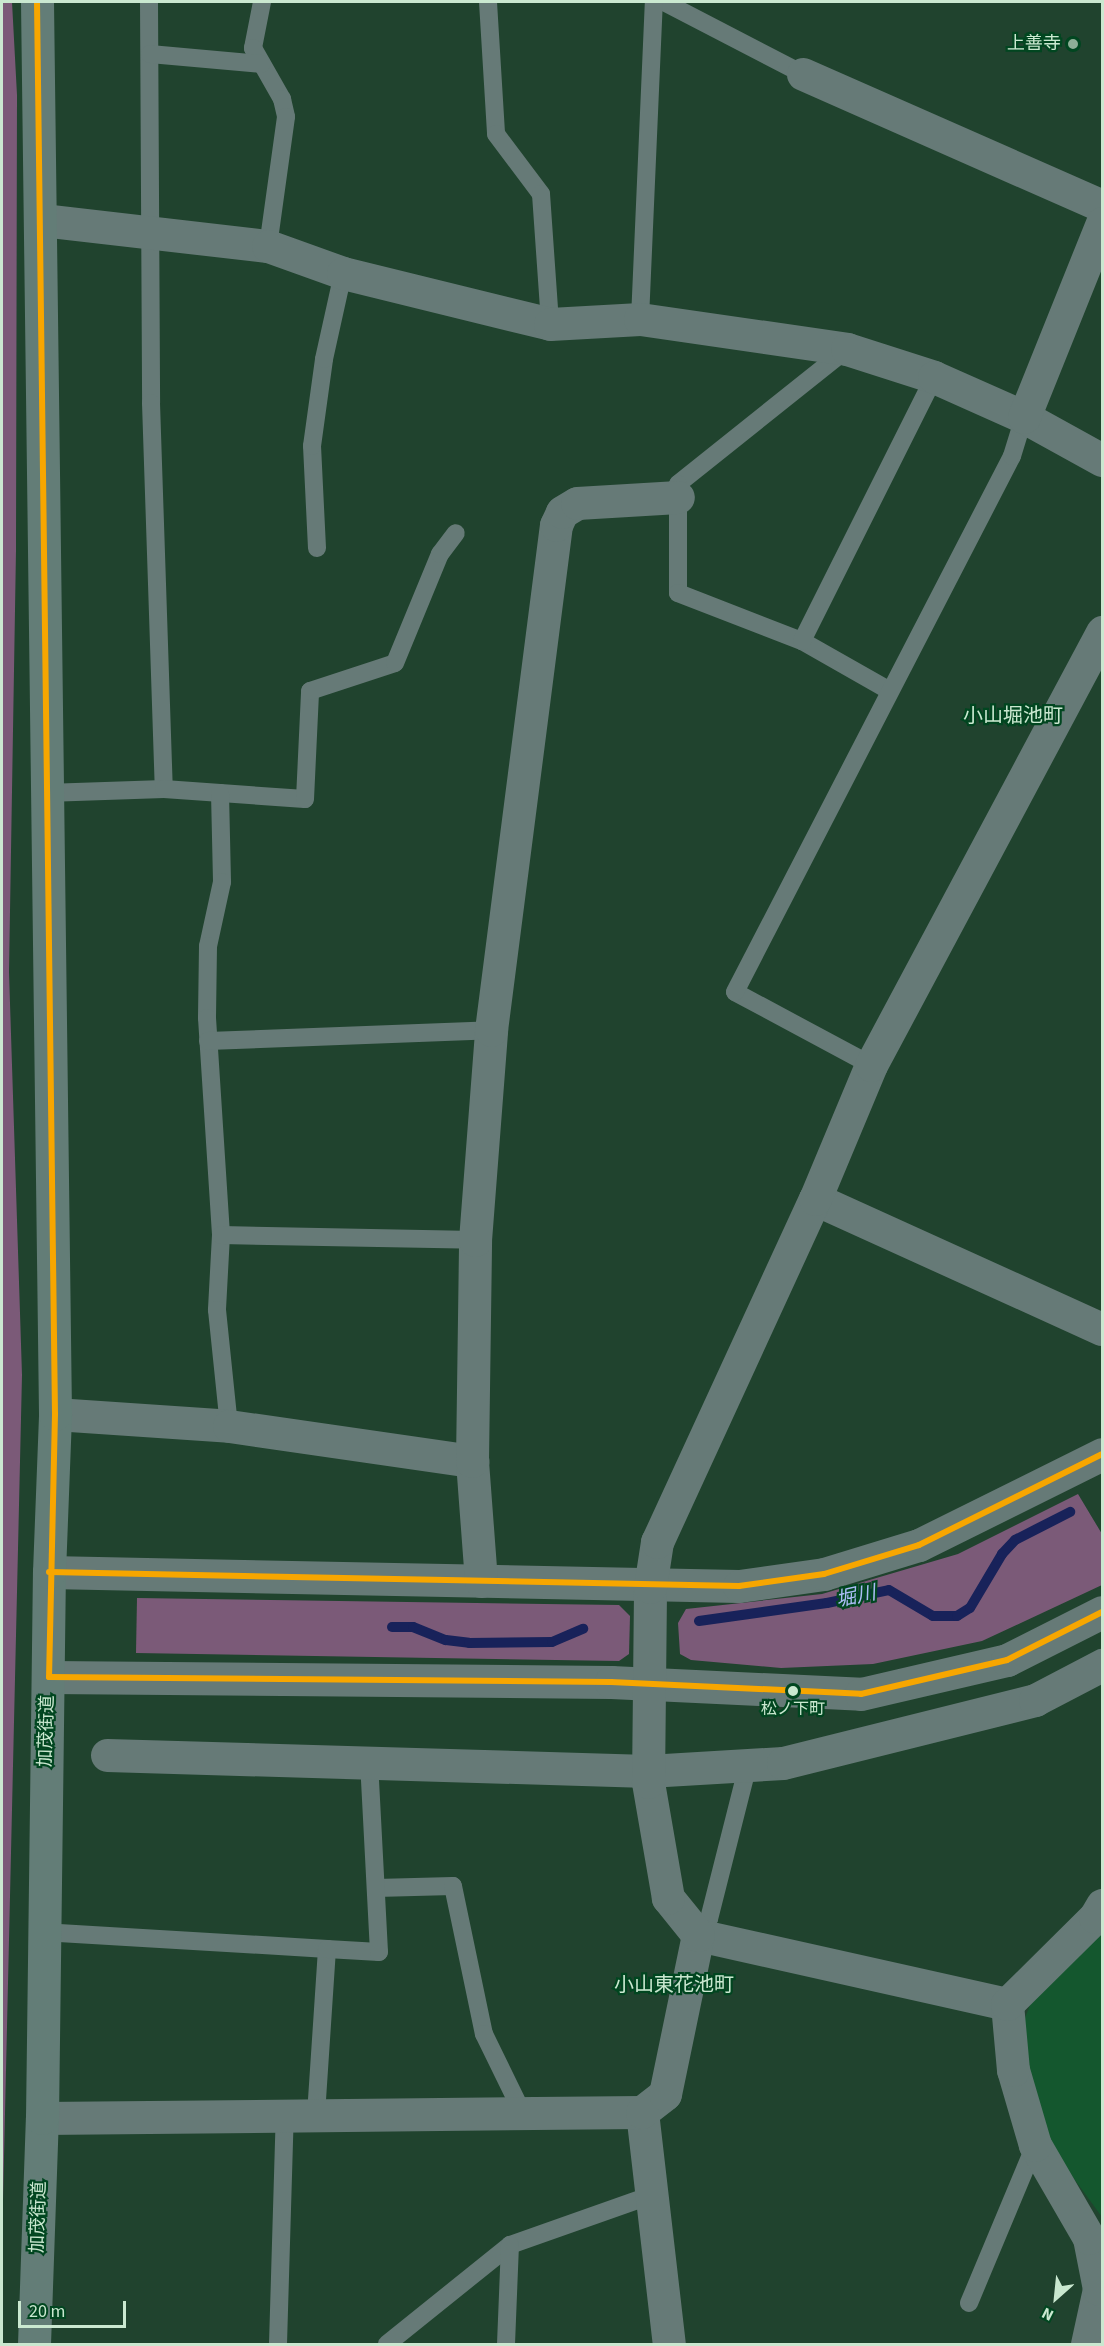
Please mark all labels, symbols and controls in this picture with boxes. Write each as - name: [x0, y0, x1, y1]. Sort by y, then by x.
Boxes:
- place label: 上善寺: [1007, 33, 1061, 55]
- marker: 上善寺: [1066, 37, 1080, 51]
- district label: 小山堀池町: [963, 704, 1063, 728]
- water label: 堀川: [834, 1581, 878, 1613]
- marker: 松ノ下町: [787, 1685, 799, 1697]
- street label: 加茂街道: [35, 1695, 59, 1767]
- place label: 松ノ下町: [761, 1699, 825, 1719]
- district label: 小山東花池町: [614, 1973, 734, 1997]
- street label: 加茂街道: [27, 2181, 51, 2253]
- north arrow: [1026, 2268, 1086, 2328]
- scale bar: [21, 2289, 129, 2327]
- text: 20 m: [29, 2299, 65, 2324]
- text: N: [1038, 2302, 1058, 2326]

